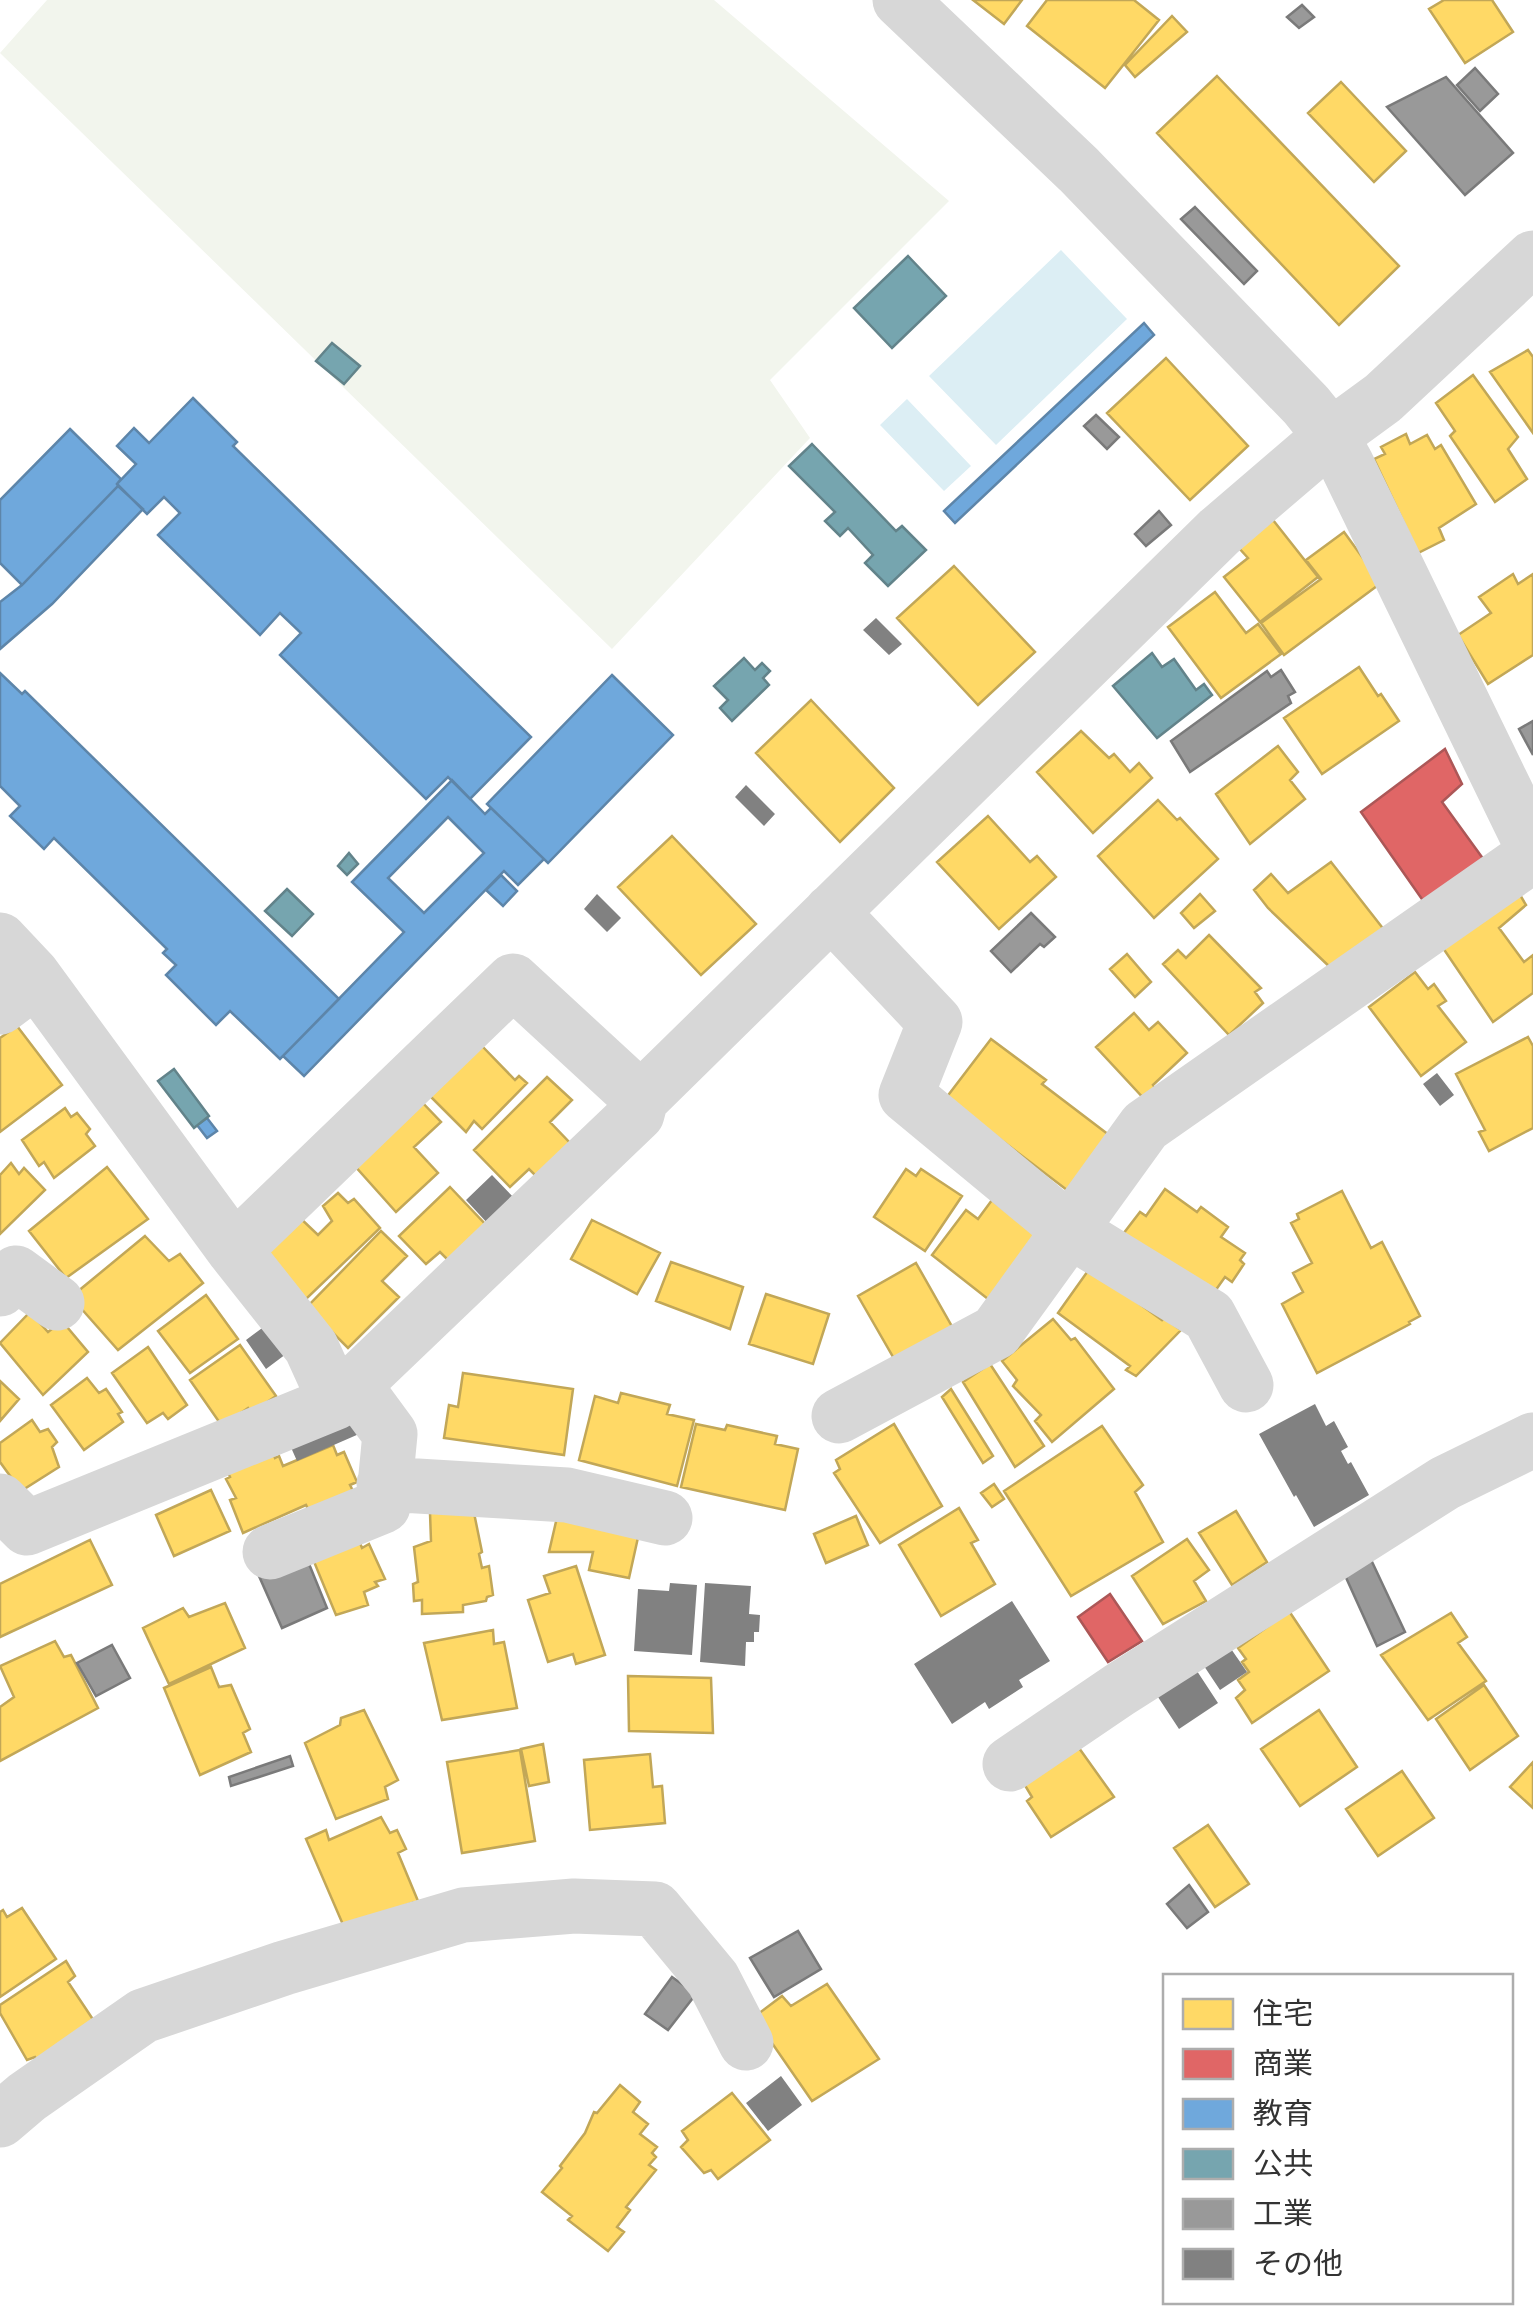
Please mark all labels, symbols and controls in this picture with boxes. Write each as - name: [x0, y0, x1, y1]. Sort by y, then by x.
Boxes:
- legend: [1163, 1974, 1513, 2304]
- text: 住宅: [1253, 1996, 1313, 2031]
- text: 商業: [1253, 2046, 1313, 2081]
- text: 教育: [1253, 2096, 1313, 2131]
- text: 公共: [1253, 2146, 1313, 2181]
- text: 工業: [1253, 2196, 1313, 2231]
- text: その他: [1253, 2246, 1343, 2281]

